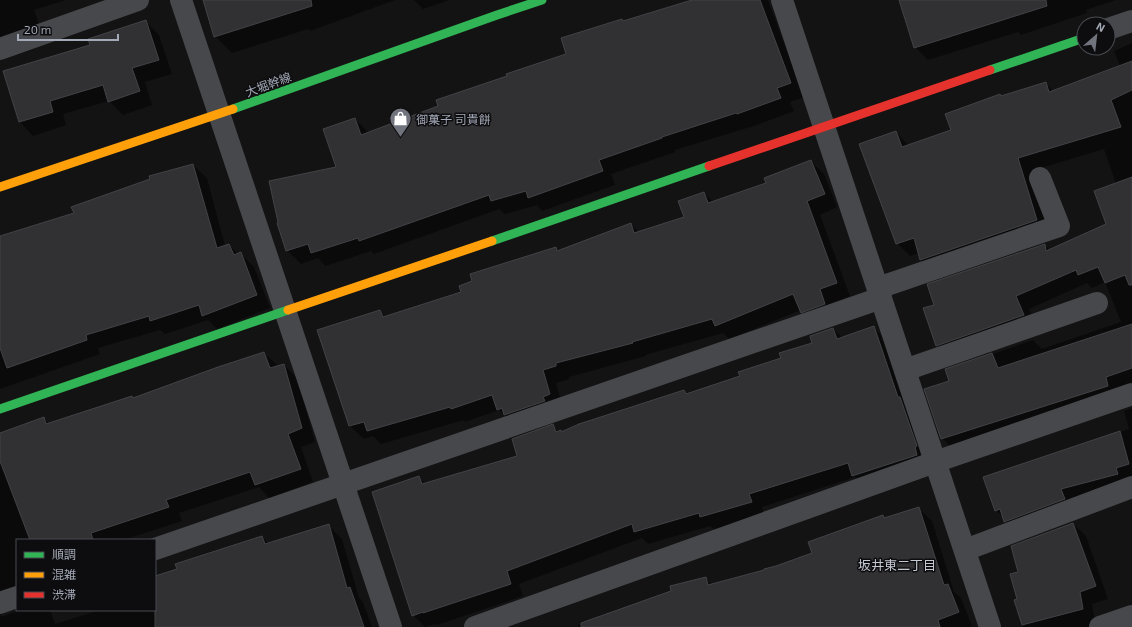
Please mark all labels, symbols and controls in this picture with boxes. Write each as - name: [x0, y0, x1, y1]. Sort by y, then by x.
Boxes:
- scale bar: [18, 16, 118, 42]
- north arrow: [1076, 16, 1116, 56]
- text: N: [1094, 19, 1108, 34]
- text: 20 m: [24, 22, 51, 36]
- street label: 大堀幹線: [243, 69, 293, 99]
- shop icon: 御菓子 司貴餅: [388, 106, 414, 139]
- place label: 御菓子 司貴餅: [416, 112, 491, 126]
- legend: [16, 539, 156, 611]
- text: 順調: [52, 547, 76, 561]
- district label: 坂井東二丁目: [858, 557, 936, 573]
- text: 混雑: [52, 567, 76, 581]
- text: 渋滞: [52, 587, 76, 601]

